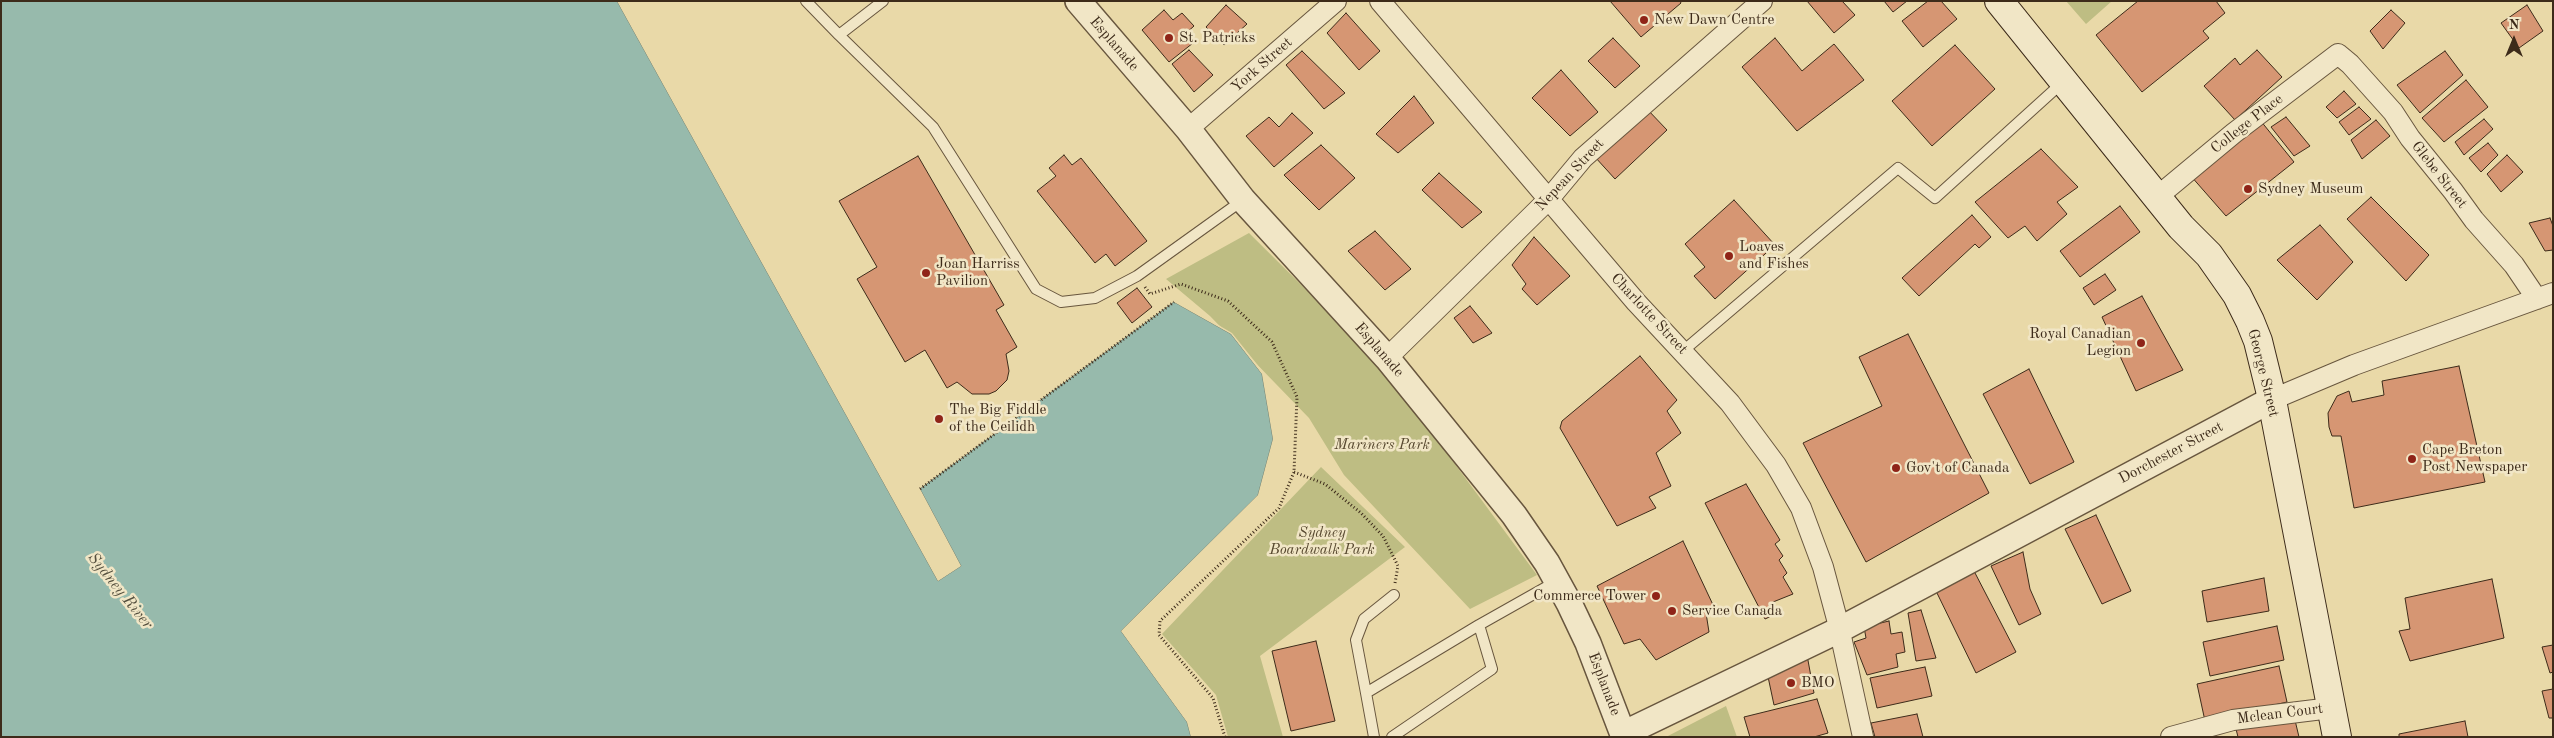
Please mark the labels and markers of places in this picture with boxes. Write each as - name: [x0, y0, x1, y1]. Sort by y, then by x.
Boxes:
- place label: New Dawn Centre: [1654, 11, 1774, 29]
- marker: New Dawn Centre: [1638, 14, 1650, 26]
- place label: St. Patricks: [1179, 29, 1255, 47]
- marker: St. Patricks: [1163, 32, 1175, 44]
- place label: Sydney Museum: [2258, 180, 2363, 198]
- marker: Sydney Museum: [2242, 183, 2254, 195]
- place label: Loaves and Fishes: [1739, 238, 1809, 273]
- marker: Loaves and Fishes: [1723, 250, 1735, 262]
- place label: Joan Harriss Pavilion: [936, 255, 1020, 290]
- marker: Joan Harriss Pavilion: [920, 267, 932, 279]
- place label: Royal Canadian Legion: [2029, 325, 2131, 360]
- marker: Royal Canadian Legion: [2135, 337, 2147, 349]
- place label: The Big Fiddle of the Ceilidh: [949, 401, 1046, 436]
- marker: The Big Fiddle of the Ceilidh: [933, 413, 945, 425]
- place label: Cape Breton Post Newspaper: [2422, 441, 2527, 476]
- marker: Cape Breton Post Newspaper: [2406, 453, 2418, 465]
- place label: Gov't of Canada: [1906, 459, 2009, 477]
- marker: Gov't of Canada: [1890, 462, 1902, 474]
- place label: Commerce Tower: [1533, 587, 1646, 605]
- marker: Commerce Tower: [1650, 590, 1662, 602]
- place label: Service Canada: [1682, 602, 1782, 620]
- marker: Service Canada: [1666, 605, 1678, 617]
- place label: BMO: [1801, 674, 1834, 692]
- marker: BMO: [1785, 677, 1797, 689]

